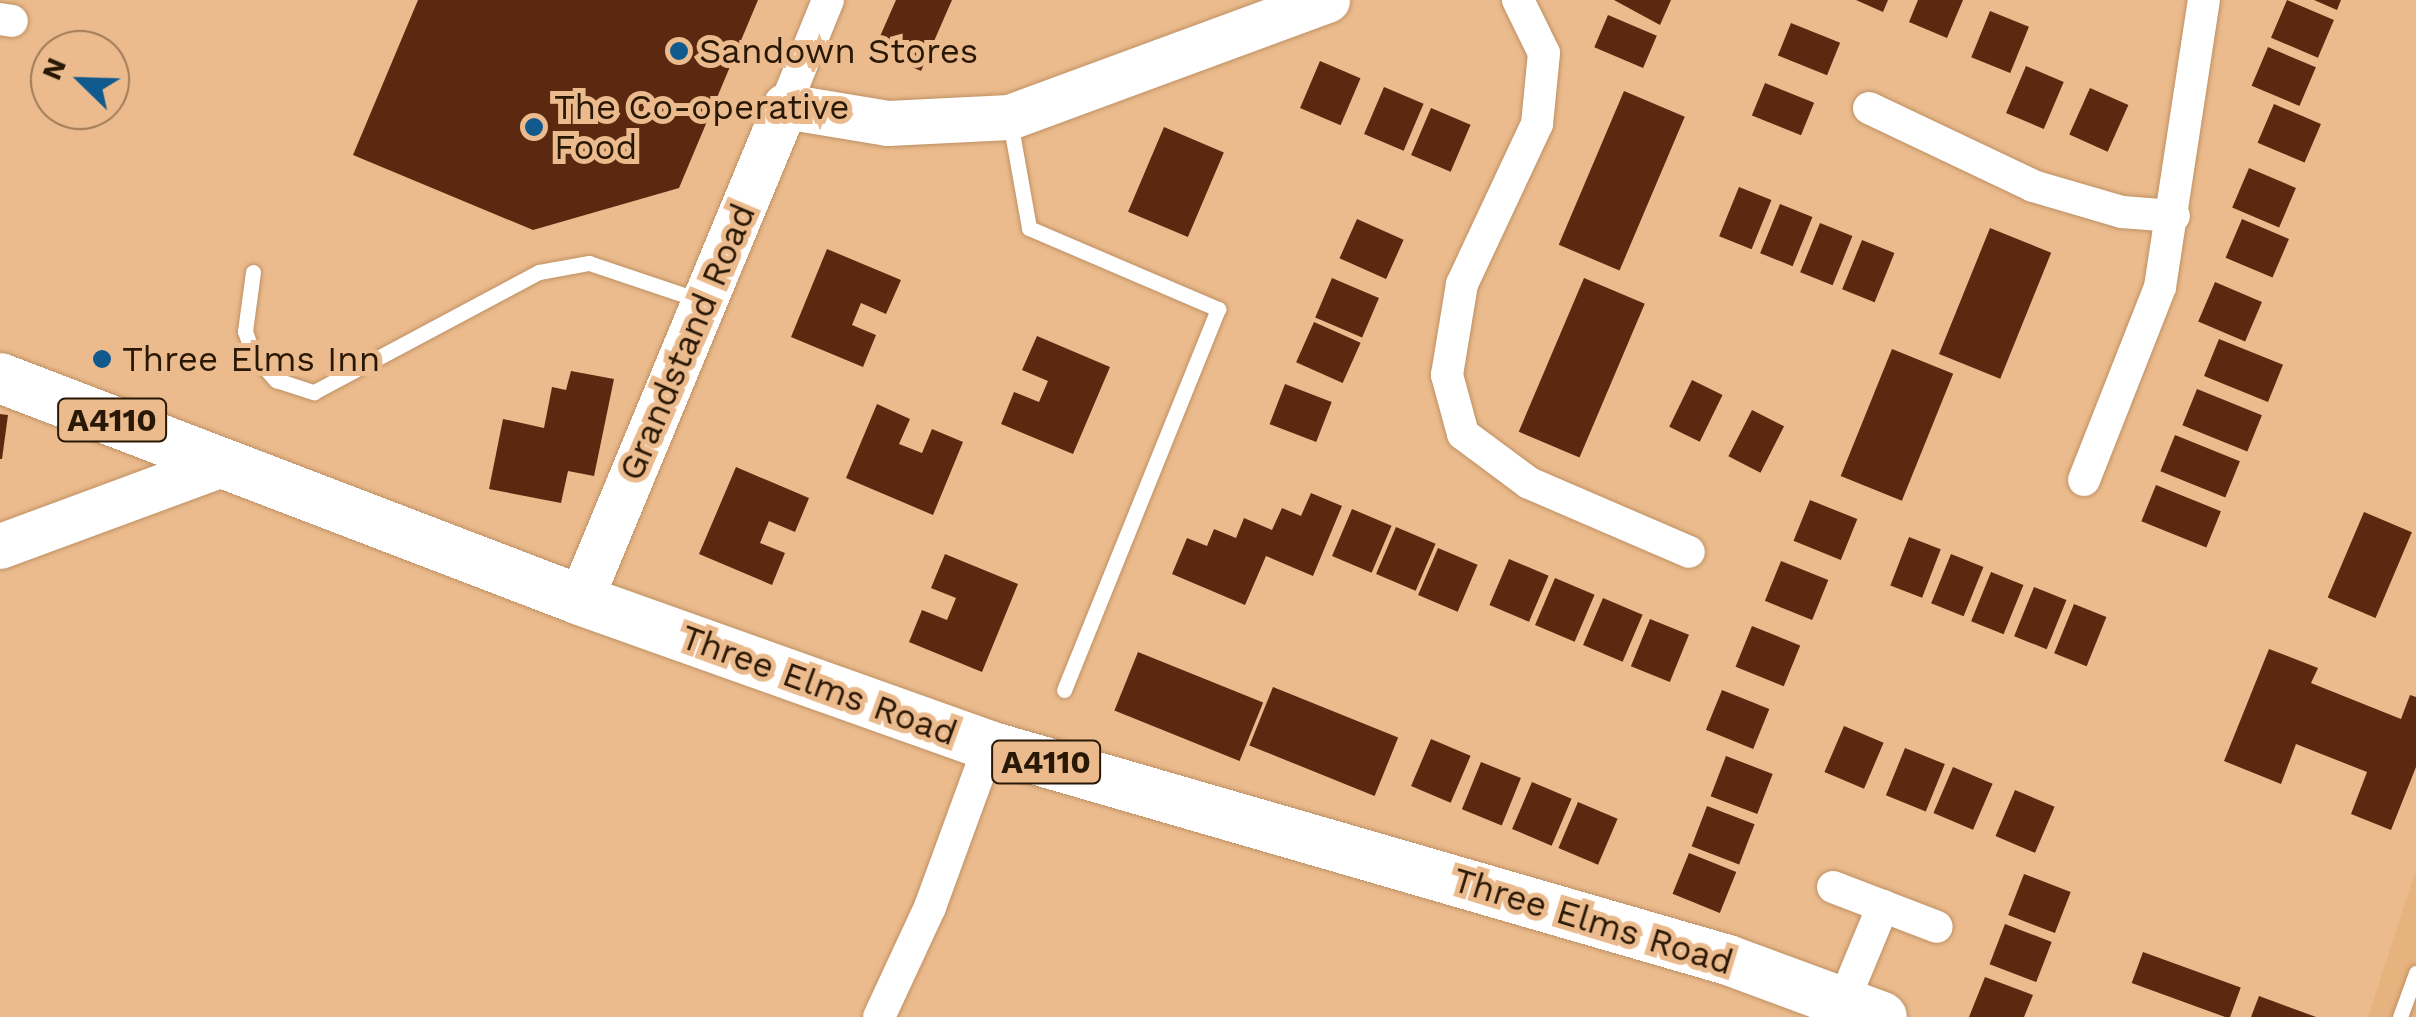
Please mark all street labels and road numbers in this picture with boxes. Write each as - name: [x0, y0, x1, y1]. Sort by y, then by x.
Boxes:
- street label: Grandstand Road: [610, 197, 764, 487]
- road number: A4110: [57, 393, 167, 447]
- street label: Three Elms Road: [675, 616, 963, 754]
- road number: A4110: [991, 735, 1101, 789]
- street label: Three Elms Road: [1448, 858, 1738, 984]

